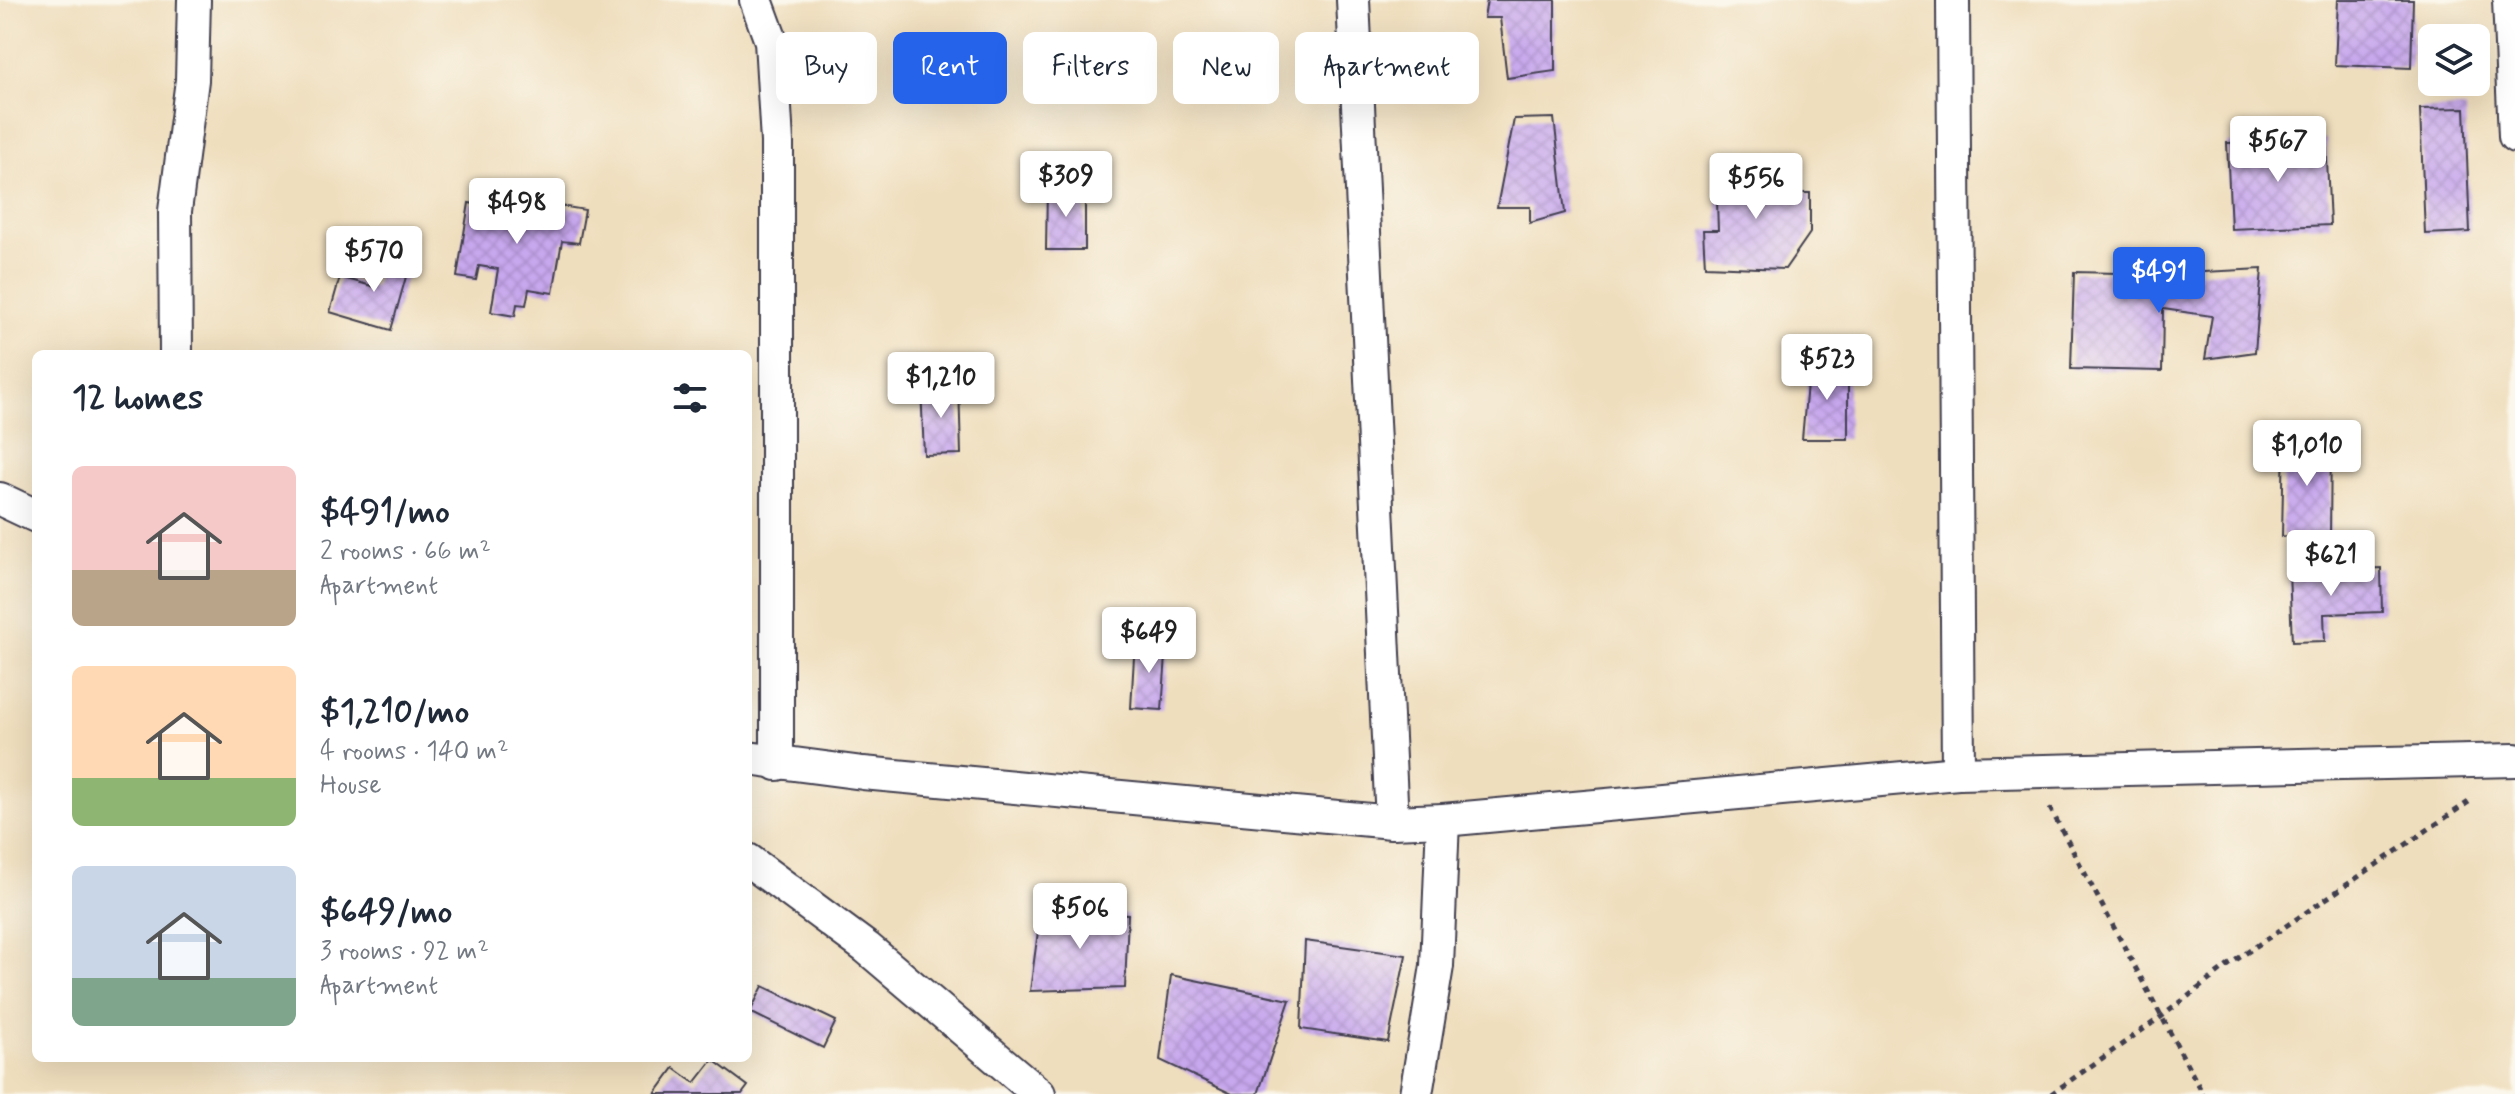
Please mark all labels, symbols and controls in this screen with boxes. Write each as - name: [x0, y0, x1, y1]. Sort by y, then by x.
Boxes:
- map controls: [2418, 24, 2490, 96]
- button: layers: [2418, 24, 2490, 96]
- chip: Buy: [776, 32, 877, 104]
- chip: Rent: [893, 32, 1007, 104]
- chip: Filters: [1023, 32, 1157, 104]
- chip: New: [1173, 32, 1279, 104]
- chip: Apartment: [1295, 32, 1479, 104]
- pin: $567: [2231, 116, 2325, 184]
- text: $567: [2248, 125, 2308, 159]
- pin: $309: [1019, 151, 1113, 219]
- pin: $556: [1709, 153, 1803, 221]
- text: $309: [1038, 160, 1094, 194]
- text: $556: [1727, 162, 1785, 196]
- pin: $498: [470, 178, 564, 246]
- text: $498: [487, 187, 547, 221]
- pin: $570: [327, 226, 421, 294]
- text: $570: [344, 235, 404, 269]
- pin: $491: [2112, 247, 2206, 315]
- text: $491: [2131, 256, 2187, 290]
- pin: $523: [1780, 334, 1874, 402]
- text: $523: [1799, 343, 1855, 377]
- pin: $1,210: [876, 352, 1006, 420]
- text: $1,210: [906, 361, 976, 395]
- text: 12 homes: [72, 376, 203, 421]
- icon: filters: [668, 376, 712, 420]
- pin: $1,010: [2242, 420, 2372, 488]
- text: $1,010: [2271, 429, 2343, 463]
- text: $491/mo: [320, 490, 450, 535]
- icon: home: [136, 498, 232, 594]
- pin: $621: [2284, 530, 2378, 598]
- text: 2 rooms · 66 m²: [320, 535, 491, 569]
- text: $621: [2305, 539, 2357, 573]
- text: Apartment: [320, 569, 438, 603]
- pin: $649: [1102, 607, 1196, 675]
- text: $649: [1120, 616, 1178, 650]
- text: $1,210/mo: [320, 690, 469, 735]
- icon: home: [136, 698, 232, 794]
- text: 4 rooms · 140 m²: [320, 735, 509, 769]
- text: House: [320, 769, 381, 803]
- pin: $506: [1033, 883, 1127, 951]
- text: $649/mo: [320, 890, 452, 935]
- text: $506: [1051, 892, 1109, 926]
- icon: home: [136, 898, 232, 994]
- text: 3 rooms · 92 m²: [320, 935, 489, 969]
- text: Apartment: [320, 969, 438, 1003]

